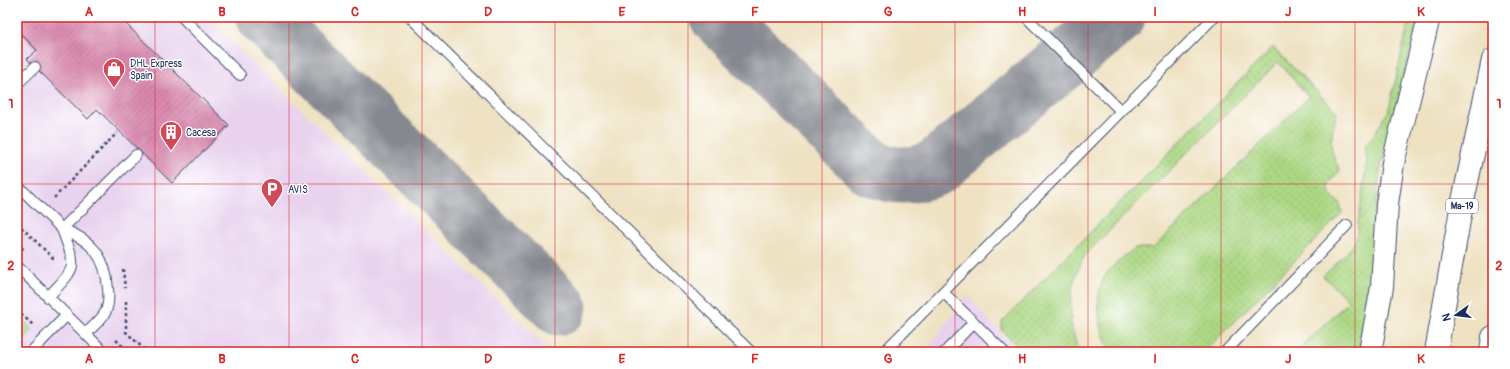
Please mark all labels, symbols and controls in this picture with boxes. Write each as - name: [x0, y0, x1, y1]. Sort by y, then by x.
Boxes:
- text: A: [85, 4, 94, 20]
- text: B: [218, 4, 226, 20]
- text: C: [351, 4, 359, 20]
- text: D: [484, 4, 492, 20]
- text: E: [619, 4, 626, 20]
- text: F: [751, 4, 759, 20]
- text: G: [884, 4, 893, 20]
- text: H: [1018, 4, 1026, 20]
- text: I: [1153, 4, 1157, 20]
- text: J: [1285, 4, 1291, 20]
- text: K: [1417, 4, 1425, 20]
- shop icon: DHL Express Spain: [101, 56, 127, 89]
- place label: DHL Express Spain: [130, 58, 183, 82]
- text: 1: [8, 96, 14, 112]
- text: 1: [1496, 96, 1502, 112]
- building icon: Cacesa: [158, 119, 184, 152]
- place label: Cacesa: [186, 127, 216, 139]
- parking icon: AVIS: [259, 176, 285, 209]
- place label: AVIS: [288, 184, 308, 196]
- road number: Ma-19: [1446, 199, 1478, 213]
- text: 2: [7, 258, 15, 274]
- text: 2: [1495, 258, 1503, 274]
- north arrow: [1436, 295, 1476, 335]
- text: N: [1439, 312, 1454, 322]
- text: A: [85, 351, 94, 367]
- text: B: [218, 351, 226, 367]
- text: C: [351, 351, 359, 367]
- text: D: [484, 351, 492, 367]
- text: E: [619, 351, 626, 367]
- text: F: [751, 351, 759, 367]
- text: G: [884, 351, 893, 367]
- text: H: [1018, 351, 1026, 367]
- text: I: [1153, 351, 1157, 367]
- text: J: [1285, 351, 1291, 367]
- text: K: [1417, 351, 1425, 367]

